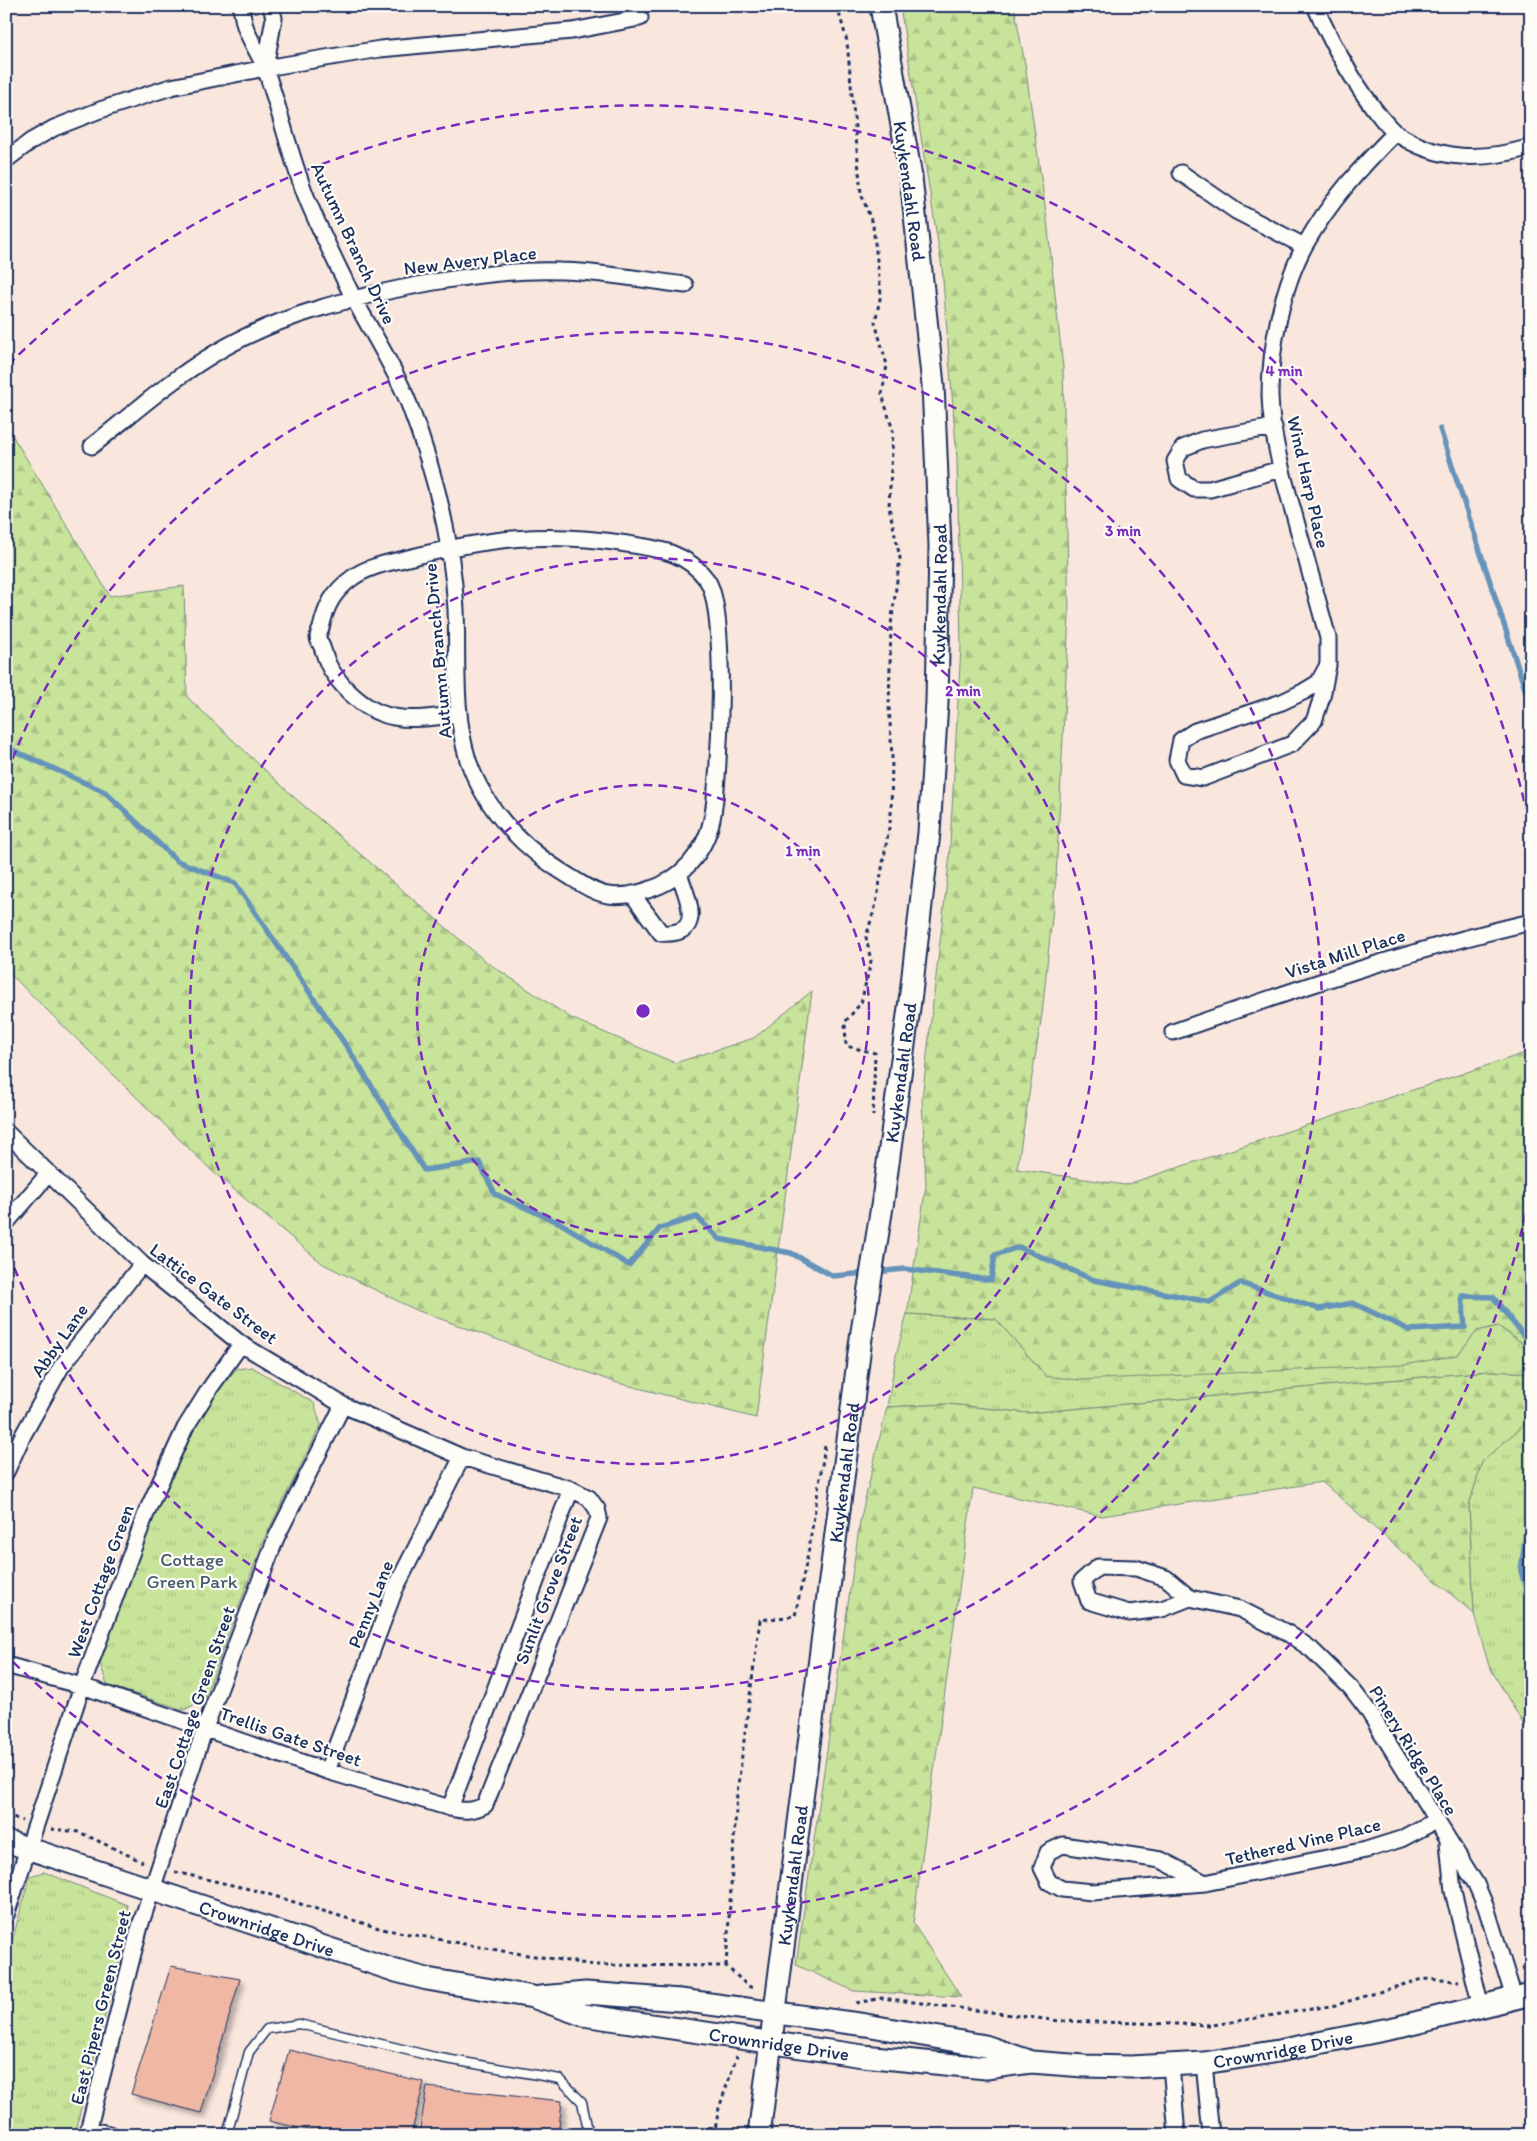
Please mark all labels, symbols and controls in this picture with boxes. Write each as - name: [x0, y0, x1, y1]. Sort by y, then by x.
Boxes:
- street label: Kuykendahl Road: [888, 120, 931, 263]
- street label: Autumn Branch Drive: [306, 159, 401, 328]
- street label: New Avery Place: [402, 241, 538, 280]
- text: 4 min: [1266, 362, 1303, 380]
- street label: Wind Harp Place: [1282, 414, 1335, 550]
- text: 3 min: [1105, 522, 1142, 540]
- street label: Kuykendahl Road: [927, 523, 952, 665]
- street label: Autumn Branch Drive: [418, 562, 457, 740]
- text: 2 min: [945, 682, 982, 700]
- text: 1 min: [786, 842, 821, 860]
- street label: Vista Mill Place: [1282, 923, 1408, 984]
- street label: Kuykendahl Road: [880, 1000, 922, 1144]
- centre of rings: [634, 1002, 652, 1020]
- street label: Lattice Gate Street: [145, 1238, 282, 1349]
- street label: Abby Lane: [26, 1299, 93, 1381]
- street label: Kuykendahl Road: [824, 1400, 865, 1544]
- street label: West Cottage Green: [62, 1501, 139, 1661]
- street label: Sunlit Grove Street: [510, 1513, 587, 1667]
- park label: Cottage Green Park: [146, 1548, 238, 1593]
- street label: Penny Lane: [343, 1557, 398, 1651]
- street label: East Cottage Green Street: [149, 1603, 240, 1811]
- street label: Pinery Ridge Place: [1364, 1681, 1463, 1820]
- street label: Trellis Gate Street: [217, 1701, 365, 1771]
- street label: Kuykendahl Road: [772, 1803, 813, 1947]
- street label: Tethered Vine Place: [1223, 1812, 1383, 1871]
- street label: Crownridge Drive: [196, 1895, 338, 1962]
- street label: East Pipers Green Street: [65, 1907, 136, 2107]
- street label: Crownridge Drive: [707, 2023, 851, 2066]
- street label: Crownridge Drive: [1211, 2025, 1355, 2073]

